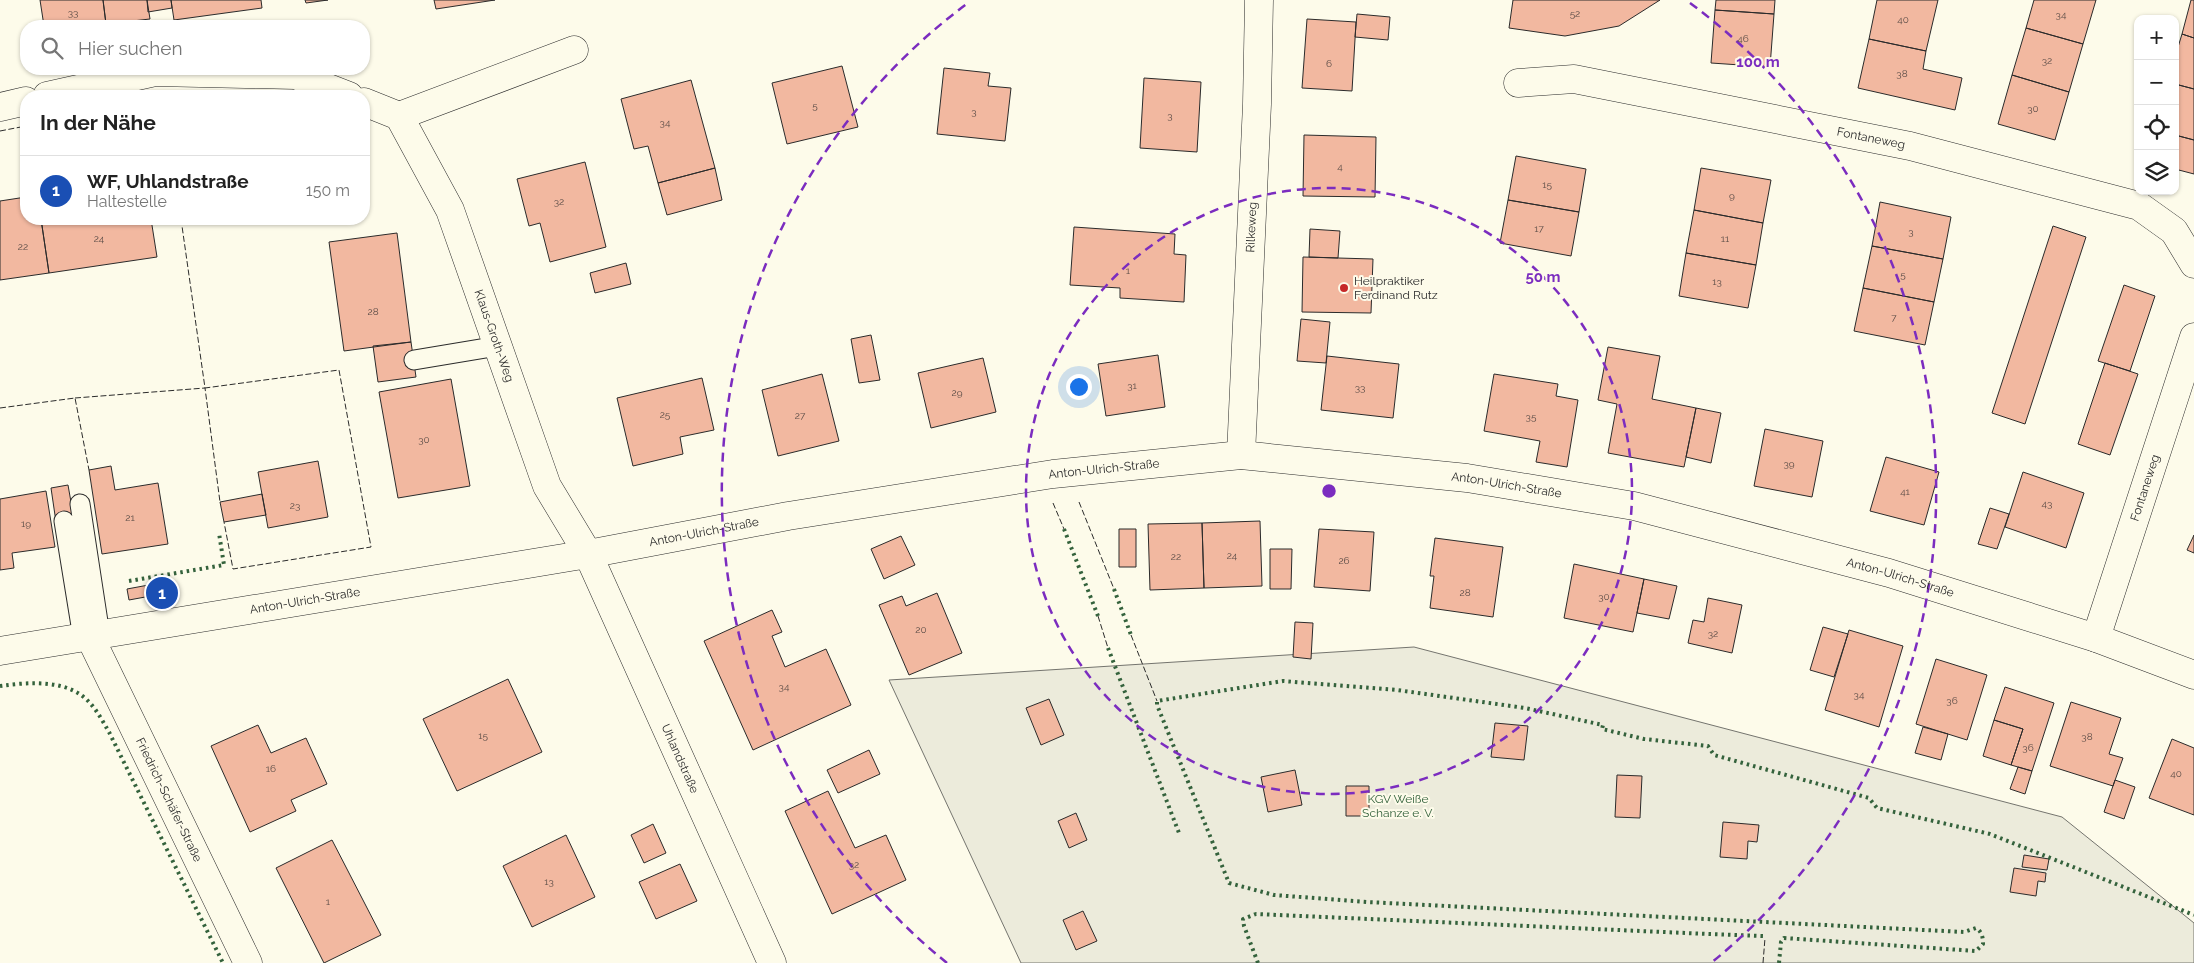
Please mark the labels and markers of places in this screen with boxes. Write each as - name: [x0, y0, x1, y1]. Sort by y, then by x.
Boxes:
- place label: Heilpraktiker Ferdinand Rutz: [1354, 274, 1438, 302]
- marker: Heilpraktiker Ferdinand Rutz: [1338, 282, 1350, 294]
- centre of rings: [1320, 482, 1338, 500]
- pin: 1: [146, 574, 178, 612]

